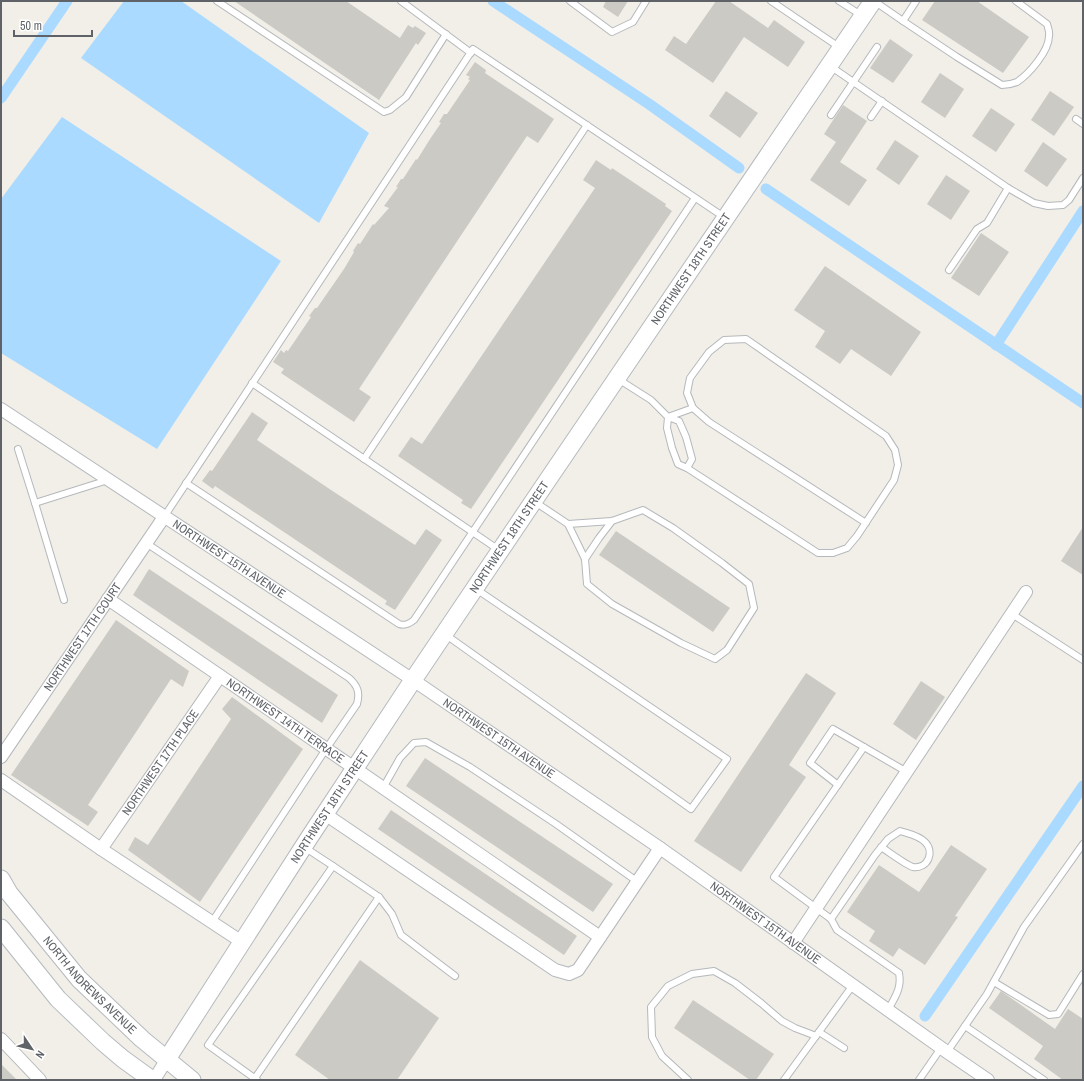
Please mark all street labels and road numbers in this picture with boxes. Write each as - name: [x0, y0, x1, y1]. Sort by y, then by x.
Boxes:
- street label: NORTHWEST 18TH STREET: [647, 210, 735, 328]
- street label: NORTHWEST 18TH STREET: [466, 478, 553, 596]
- street label: NORTHWEST 15TH AVENUE: [170, 516, 289, 602]
- street label: NORTHWEST 17TH COURT: [40, 580, 125, 694]
- street label: NORTHWEST 14TH TERRACE: [223, 674, 347, 767]
- street label: NORTHWEST 15TH AVENUE: [440, 695, 558, 782]
- street label: NORTHWEST 17TH PLACE: [118, 706, 203, 819]
- street label: NORTHWEST 18TH STREET: [287, 747, 372, 866]
- street label: NORTHWEST 15TH AVENUE: [707, 878, 824, 968]
- street label: NORTH ANDREWS AVENUE: [40, 933, 140, 1038]

